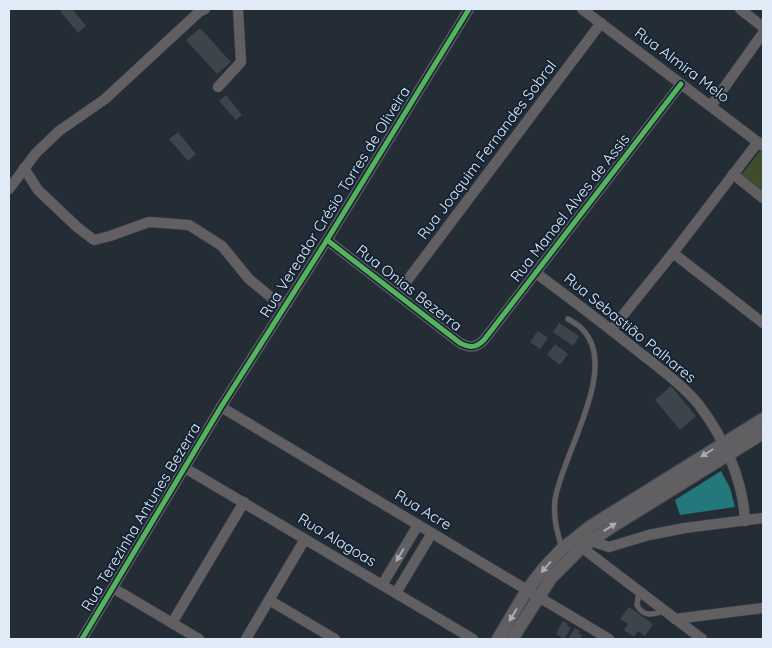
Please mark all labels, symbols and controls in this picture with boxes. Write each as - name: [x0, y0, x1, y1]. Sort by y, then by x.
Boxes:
- street label: Rua Almira Melo: [631, 23, 733, 106]
- street label: Rua Joaquim Fernandes Sobral: [413, 56, 560, 243]
- street label: Rua Vereador Crésio Torres de Oliveira: [255, 83, 414, 321]
- street label: Rua Manoel Alves de Assis: [506, 130, 633, 286]
- street label: Rua Onias Bezerra: [352, 240, 466, 335]
- street label: Rua Sebastião Palhares: [561, 269, 700, 387]
- street label: Rua Terezinha Antunes Bezerra: [77, 419, 204, 614]
- one-way arrow: [700, 449, 713, 458]
- street label: Rua Acre: [391, 485, 455, 534]
- street label: Rua Alagoas: [295, 509, 380, 570]
- one-way arrow: [604, 523, 617, 532]
- one-way arrow: [395, 548, 404, 561]
- one-way arrow: [540, 560, 551, 573]
- one-way arrow: [508, 608, 517, 621]

